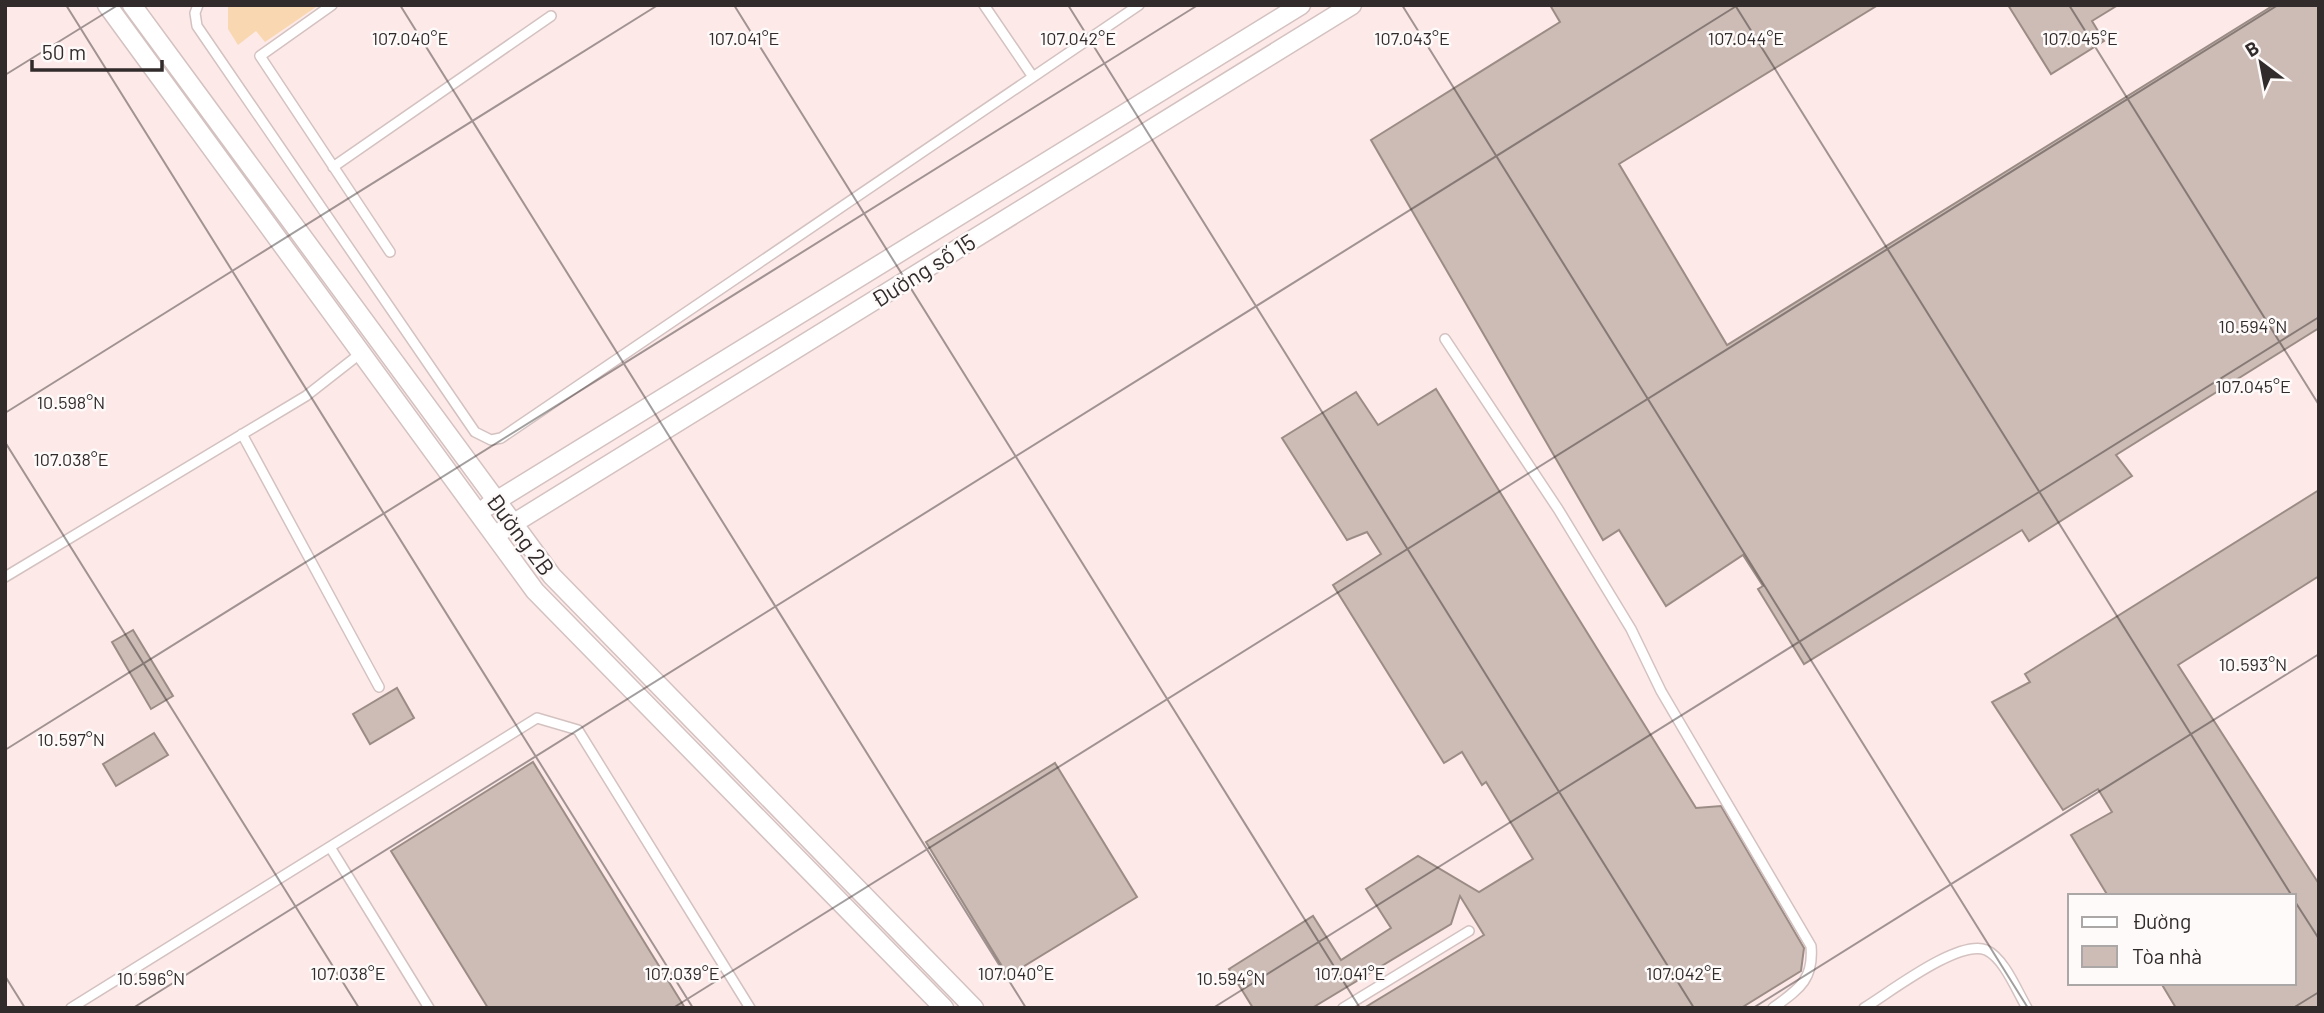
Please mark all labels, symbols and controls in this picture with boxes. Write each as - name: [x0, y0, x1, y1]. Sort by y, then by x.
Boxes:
- text: 107.040°E: [372, 27, 448, 49]
- text: 107.041°E: [708, 27, 780, 49]
- text: 107.042°E: [1040, 27, 1116, 49]
- text: 107.043°E: [1374, 27, 1450, 49]
- text: 107.044°E: [1708, 27, 1784, 49]
- text: 107.045°E: [2042, 27, 2118, 49]
- scale bar: [32, 28, 161, 72]
- north arrow: [2226, 28, 2296, 98]
- text: B: [2241, 35, 2263, 61]
- text: 50 m: [42, 39, 86, 64]
- street label: Đường số 15: [866, 227, 980, 313]
- text: 10.594°N: [2218, 315, 2288, 337]
- text: 107.045°E: [2215, 375, 2291, 397]
- text: 10.598°N: [37, 391, 105, 413]
- text: 107.038°E: [33, 448, 109, 470]
- street label: Đường 2B: [481, 487, 561, 581]
- text: 10.593°N: [2219, 653, 2287, 675]
- text: 10.597°N: [37, 728, 105, 750]
- legend: [2068, 894, 2296, 985]
- text: Đường: [2132, 908, 2191, 933]
- text: Tòa nhà: [2132, 943, 2202, 968]
- text: 107.038°E: [310, 962, 386, 984]
- text: 107.039°E: [644, 962, 720, 984]
- text: 107.040°E: [978, 962, 1054, 984]
- text: 107.041°E: [1314, 962, 1386, 984]
- text: 107.042°E: [1646, 962, 1722, 984]
- text: 10.596°N: [117, 967, 185, 989]
- text: 10.594°N: [1196, 967, 1266, 989]

